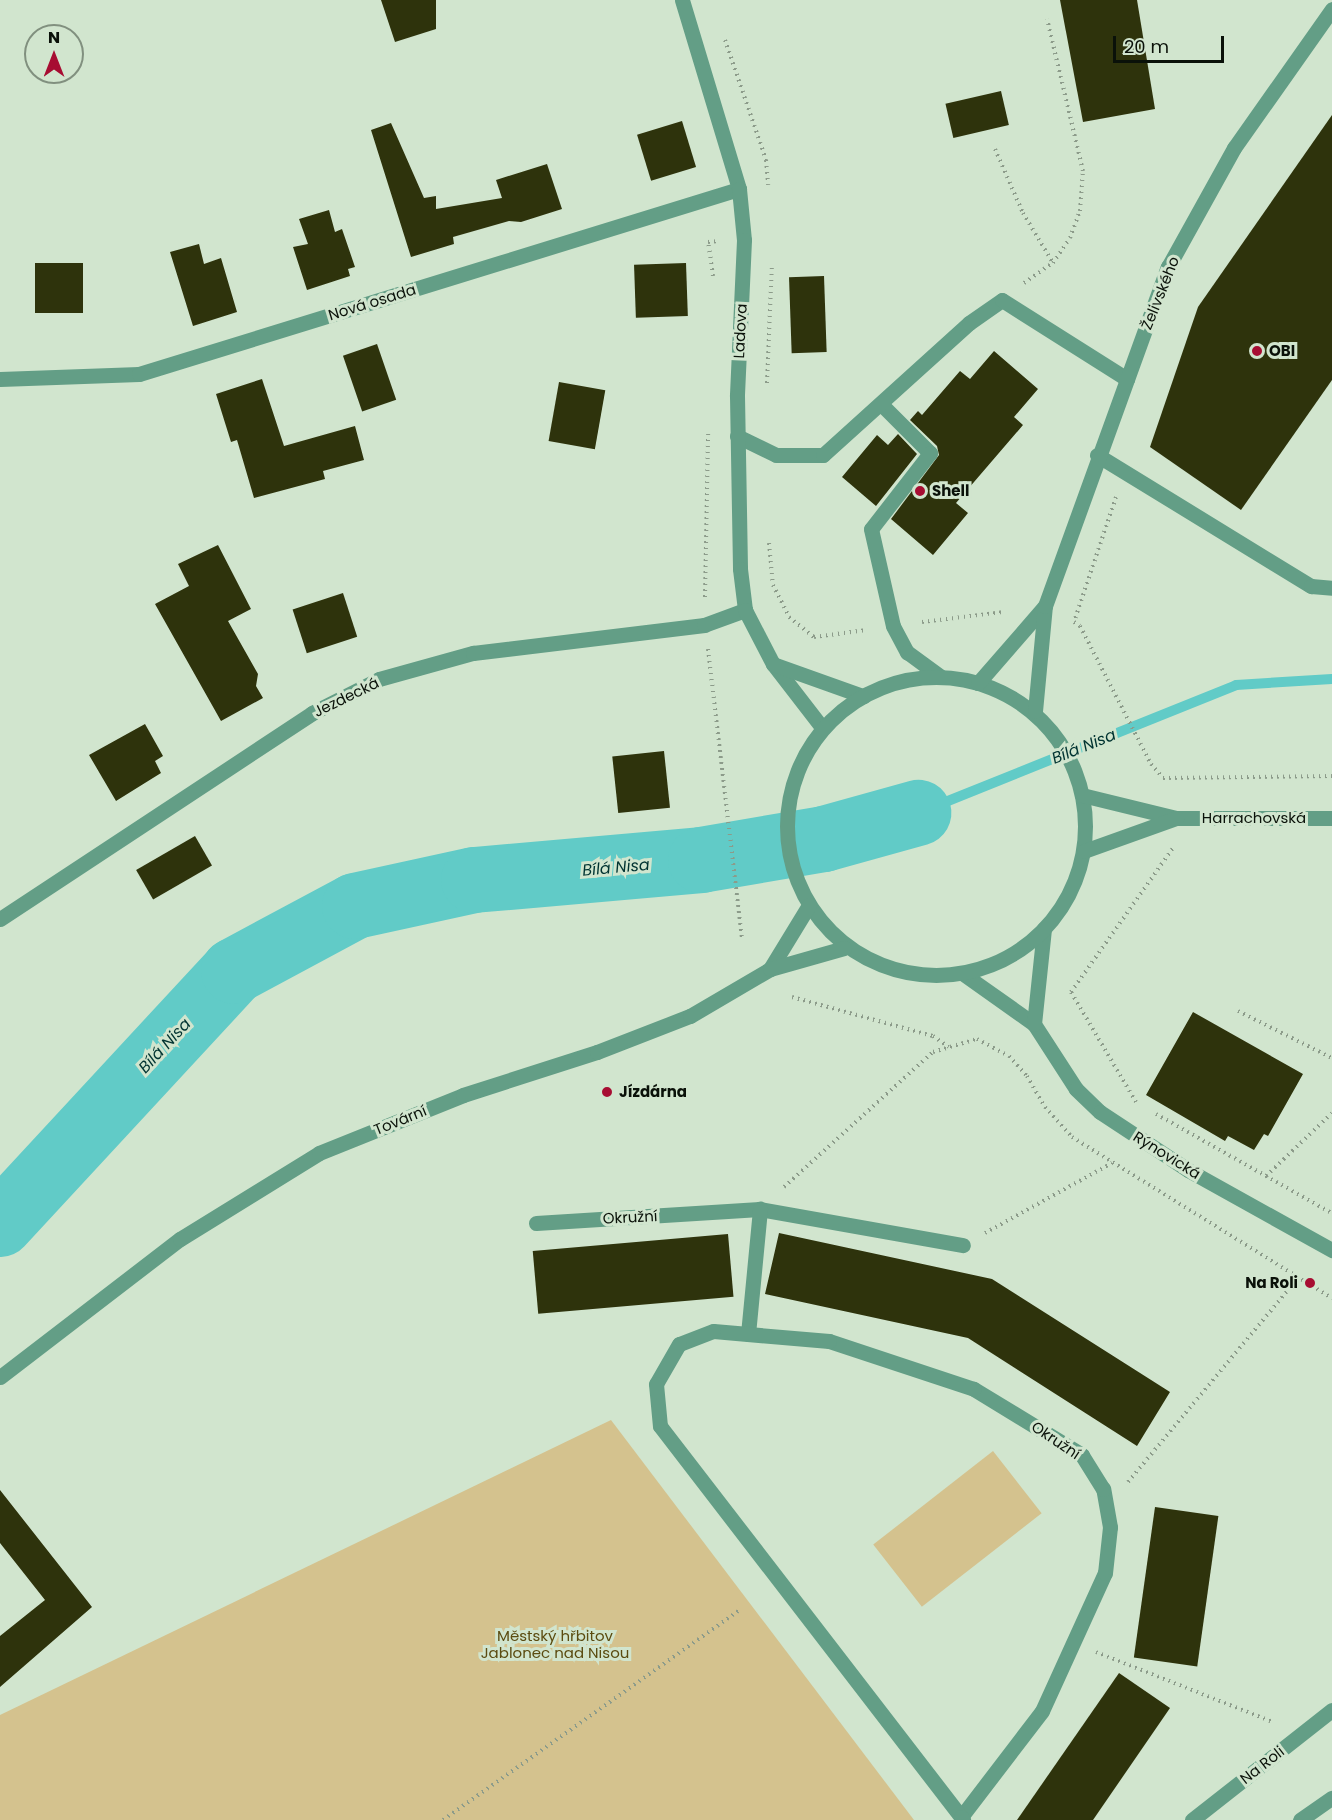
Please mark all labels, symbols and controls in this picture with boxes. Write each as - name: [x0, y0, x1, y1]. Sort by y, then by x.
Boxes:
- north arrow: [24, 24, 84, 84]
- scale bar: [1116, 24, 1227, 62]
- text: N: [48, 26, 60, 49]
- text: 20 m: [1124, 34, 1169, 59]
- street label: Želivského: [1137, 254, 1183, 332]
- street label: Nová osada: [326, 280, 418, 324]
- street label: Ladova: [730, 303, 750, 359]
- place label: OBI: [1269, 342, 1295, 360]
- marker: OBI: [1250, 344, 1264, 358]
- place label: Shell: [932, 482, 969, 500]
- marker: Shell: [913, 484, 927, 498]
- street label: Jezdecká: [310, 673, 382, 721]
- water label: Bílá Nisa: [1049, 725, 1119, 769]
- street label: Harrachovská: [1202, 809, 1306, 827]
- water label: Bílá Nisa: [581, 855, 651, 881]
- water label: Bílá Nisa: [135, 1015, 195, 1077]
- place label: Jízdárna: [619, 1083, 687, 1101]
- marker: Jízdárna: [600, 1085, 614, 1099]
- street label: Tovární: [371, 1101, 429, 1139]
- street label: Rýnovická: [1130, 1127, 1204, 1183]
- street label: Okružní: [602, 1207, 658, 1227]
- place label: Na Roli: [1245, 1274, 1298, 1292]
- marker: Na Roli: [1303, 1276, 1317, 1290]
- street label: Okružní: [1028, 1417, 1084, 1463]
- park label: Městský hřbitov Jablonec nad Nisou: [481, 1626, 629, 1661]
- street label: Na Roli: [1236, 1742, 1288, 1788]

